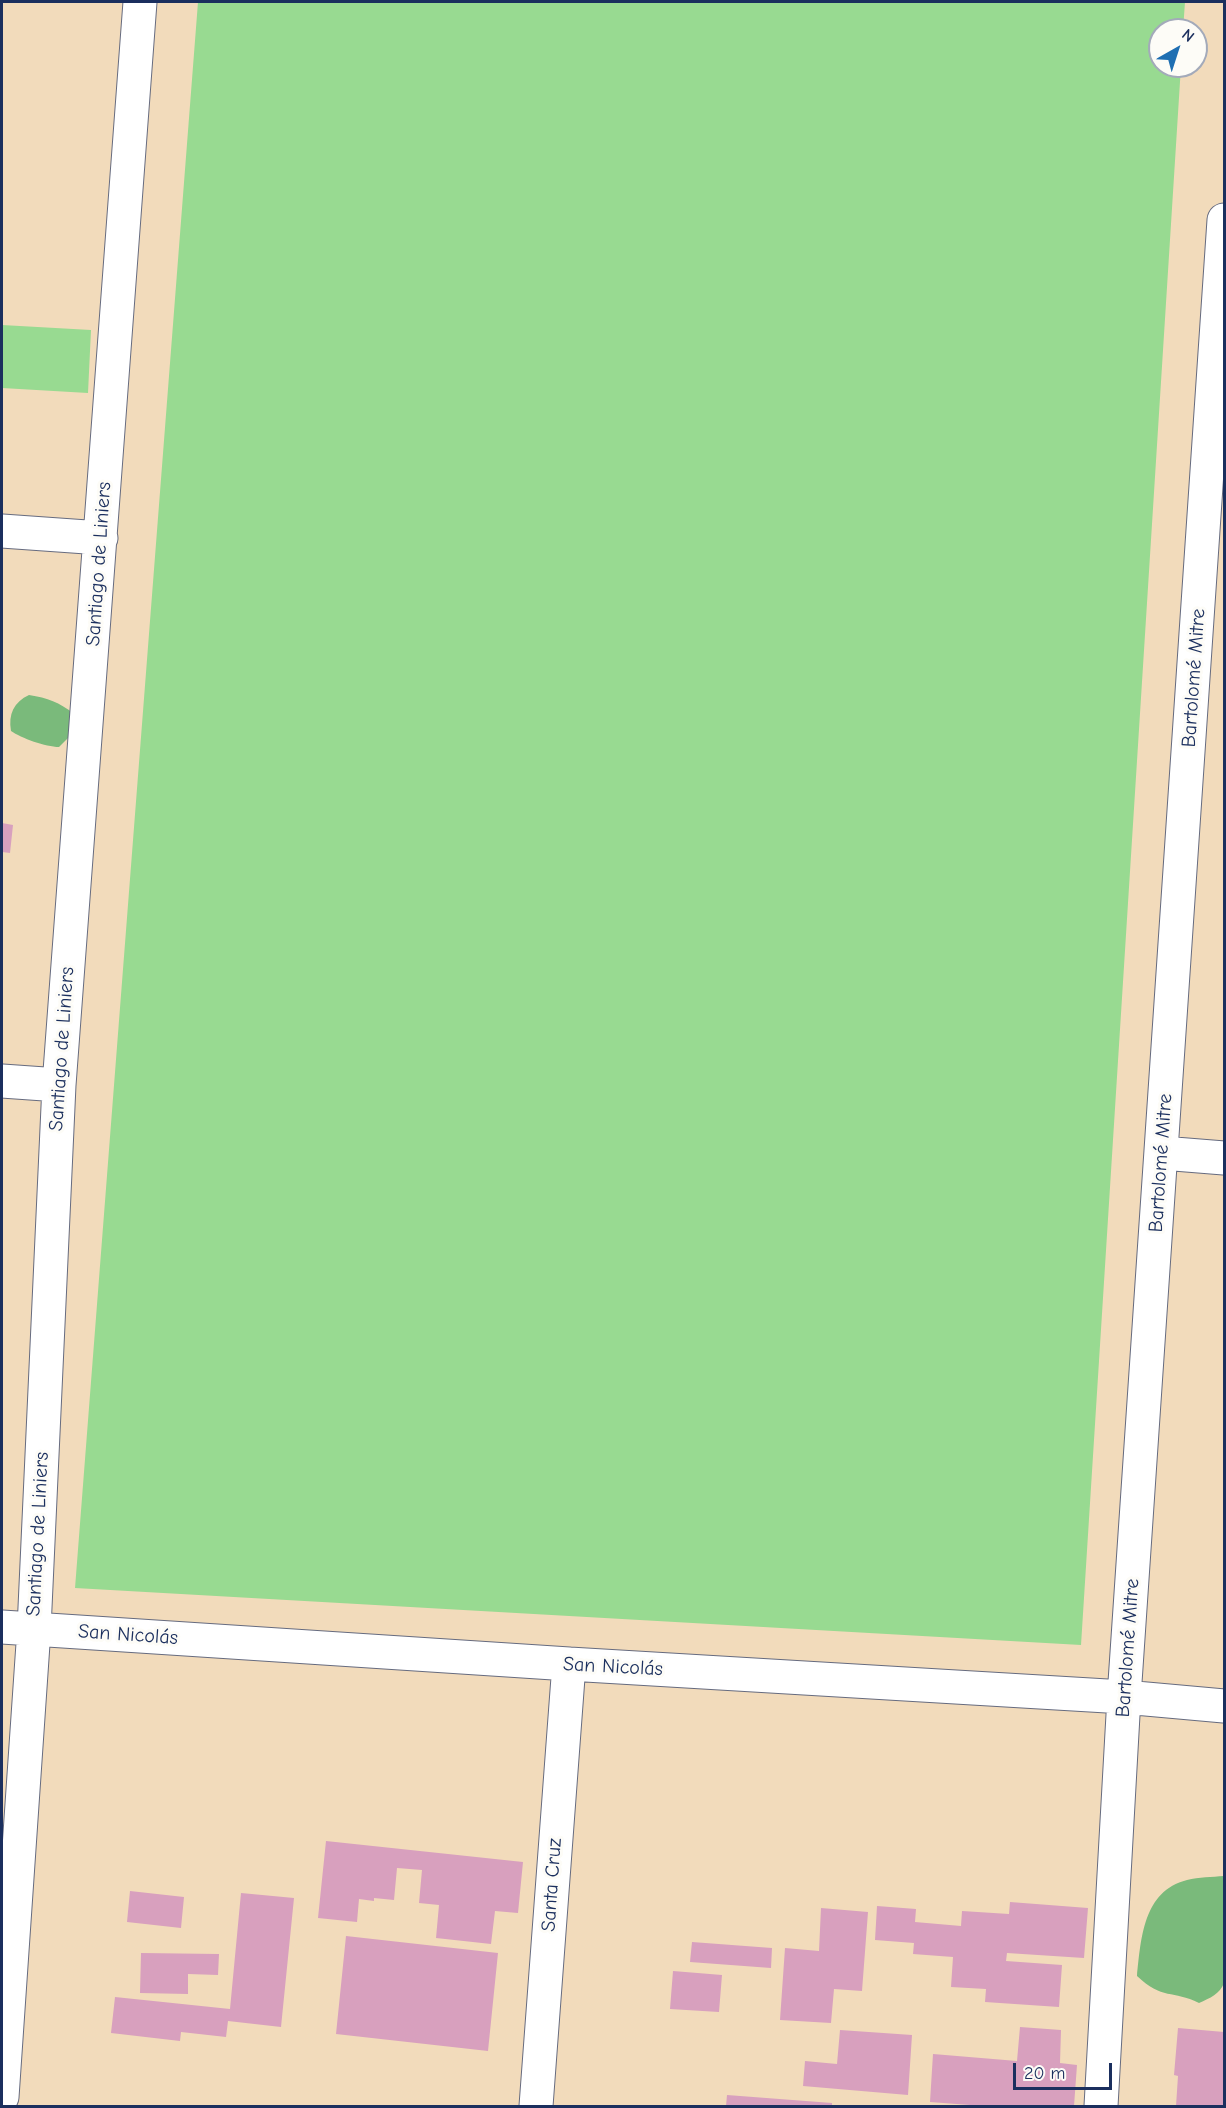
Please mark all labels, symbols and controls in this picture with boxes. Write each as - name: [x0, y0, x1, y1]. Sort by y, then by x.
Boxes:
- north arrow: [1148, 18, 1208, 78]
- text: N: [1178, 25, 1198, 46]
- street label: Santiago de Liniers: [81, 481, 117, 647]
- street label: Bartolomé Mitre: [1177, 608, 1211, 748]
- street label: Santiago de Liniers: [44, 966, 80, 1132]
- street label: Bartolomé Mitre: [1144, 1093, 1178, 1233]
- street label: Santiago de Liniers: [22, 1451, 54, 1617]
- street label: Bartolomé Mitre: [1111, 1578, 1145, 1718]
- street label: San Nicolás: [77, 1620, 179, 1650]
- street label: San Nicolás: [562, 1652, 664, 1682]
- street label: Santa Cruz: [537, 1837, 567, 1933]
- scale bar: [1016, 2051, 1115, 2089]
- text: 20 m: [1024, 2063, 1065, 2084]

